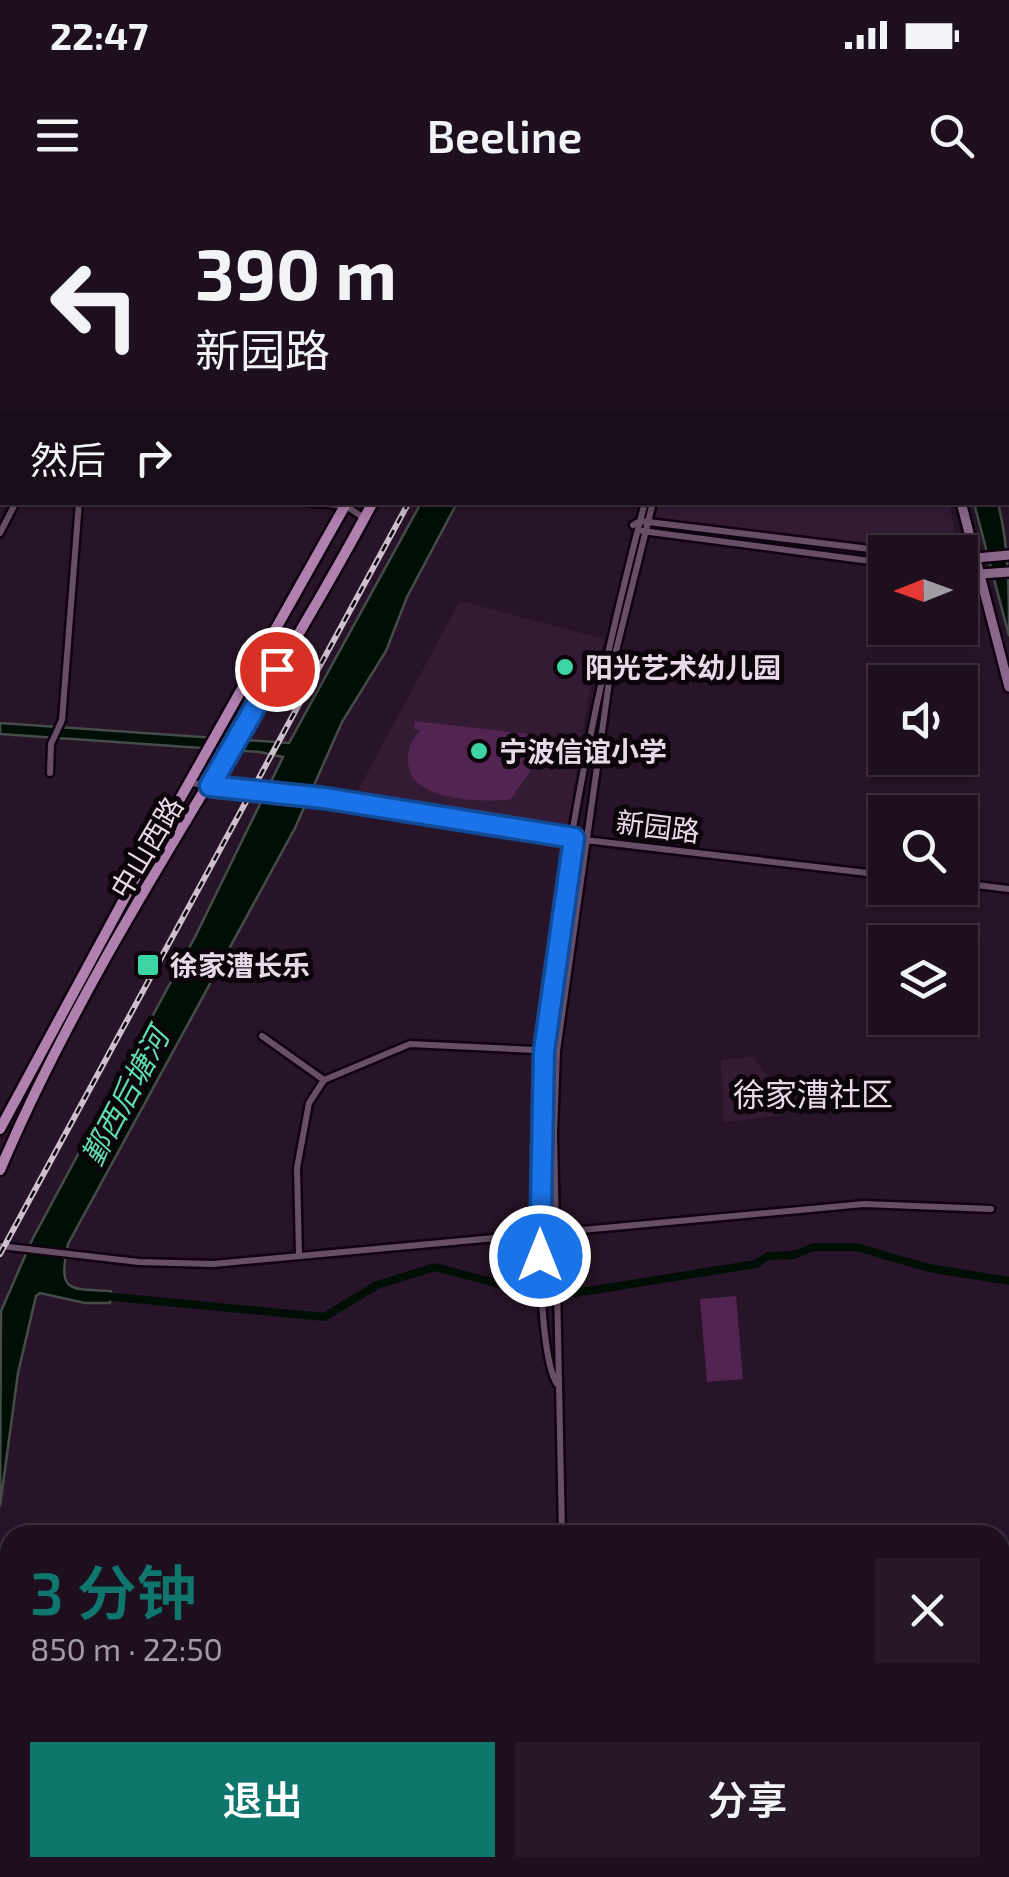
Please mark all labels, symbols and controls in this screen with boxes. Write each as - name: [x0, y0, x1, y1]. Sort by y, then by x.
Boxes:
- text: 22:47: [50, 12, 148, 58]
- icon: menu: [30, 108, 85, 163]
- text: Beeline: [427, 108, 582, 162]
- icon: search: [924, 108, 979, 163]
- text: 390 m: [195, 230, 397, 314]
- icon: left: [30, 240, 160, 370]
- text: 新园路: [195, 322, 330, 376]
- icon: right: [126, 430, 181, 485]
- text: 然后: [30, 436, 106, 482]
- north arrow: [868, 535, 978, 645]
- map controls: [868, 535, 978, 1035]
- pin: [235, 627, 320, 712]
- icon: arrive: [250, 642, 305, 697]
- place label: 阳光艺术幼儿园: [585, 650, 781, 684]
- marker: 阳光艺术幼儿园: [554, 656, 576, 678]
- button: sound: [868, 665, 978, 775]
- place label: 宁波信谊小学: [499, 734, 667, 768]
- marker: 宁波信谊小学: [468, 740, 490, 762]
- street label: 中山西路: [103, 790, 189, 904]
- button: search: [868, 795, 978, 905]
- street label: 新园路: [614, 804, 702, 848]
- button: layers: [868, 925, 978, 1035]
- place label: 徐家漕长乐: [170, 948, 310, 982]
- marker: 徐家漕长乐: [135, 952, 161, 978]
- water label: 鄞西后塘河: [73, 1017, 177, 1171]
- district label: 徐家漕社区: [733, 1074, 893, 1112]
- position arrow: [488, 1204, 592, 1308]
- text: 3 分钟: [30, 1555, 197, 1627]
- button: close: [875, 1558, 980, 1663]
- text: 850 m · 22:50: [30, 1629, 223, 1667]
- button: 退出: [30, 1742, 495, 1857]
- button: 分享: [515, 1742, 980, 1857]

